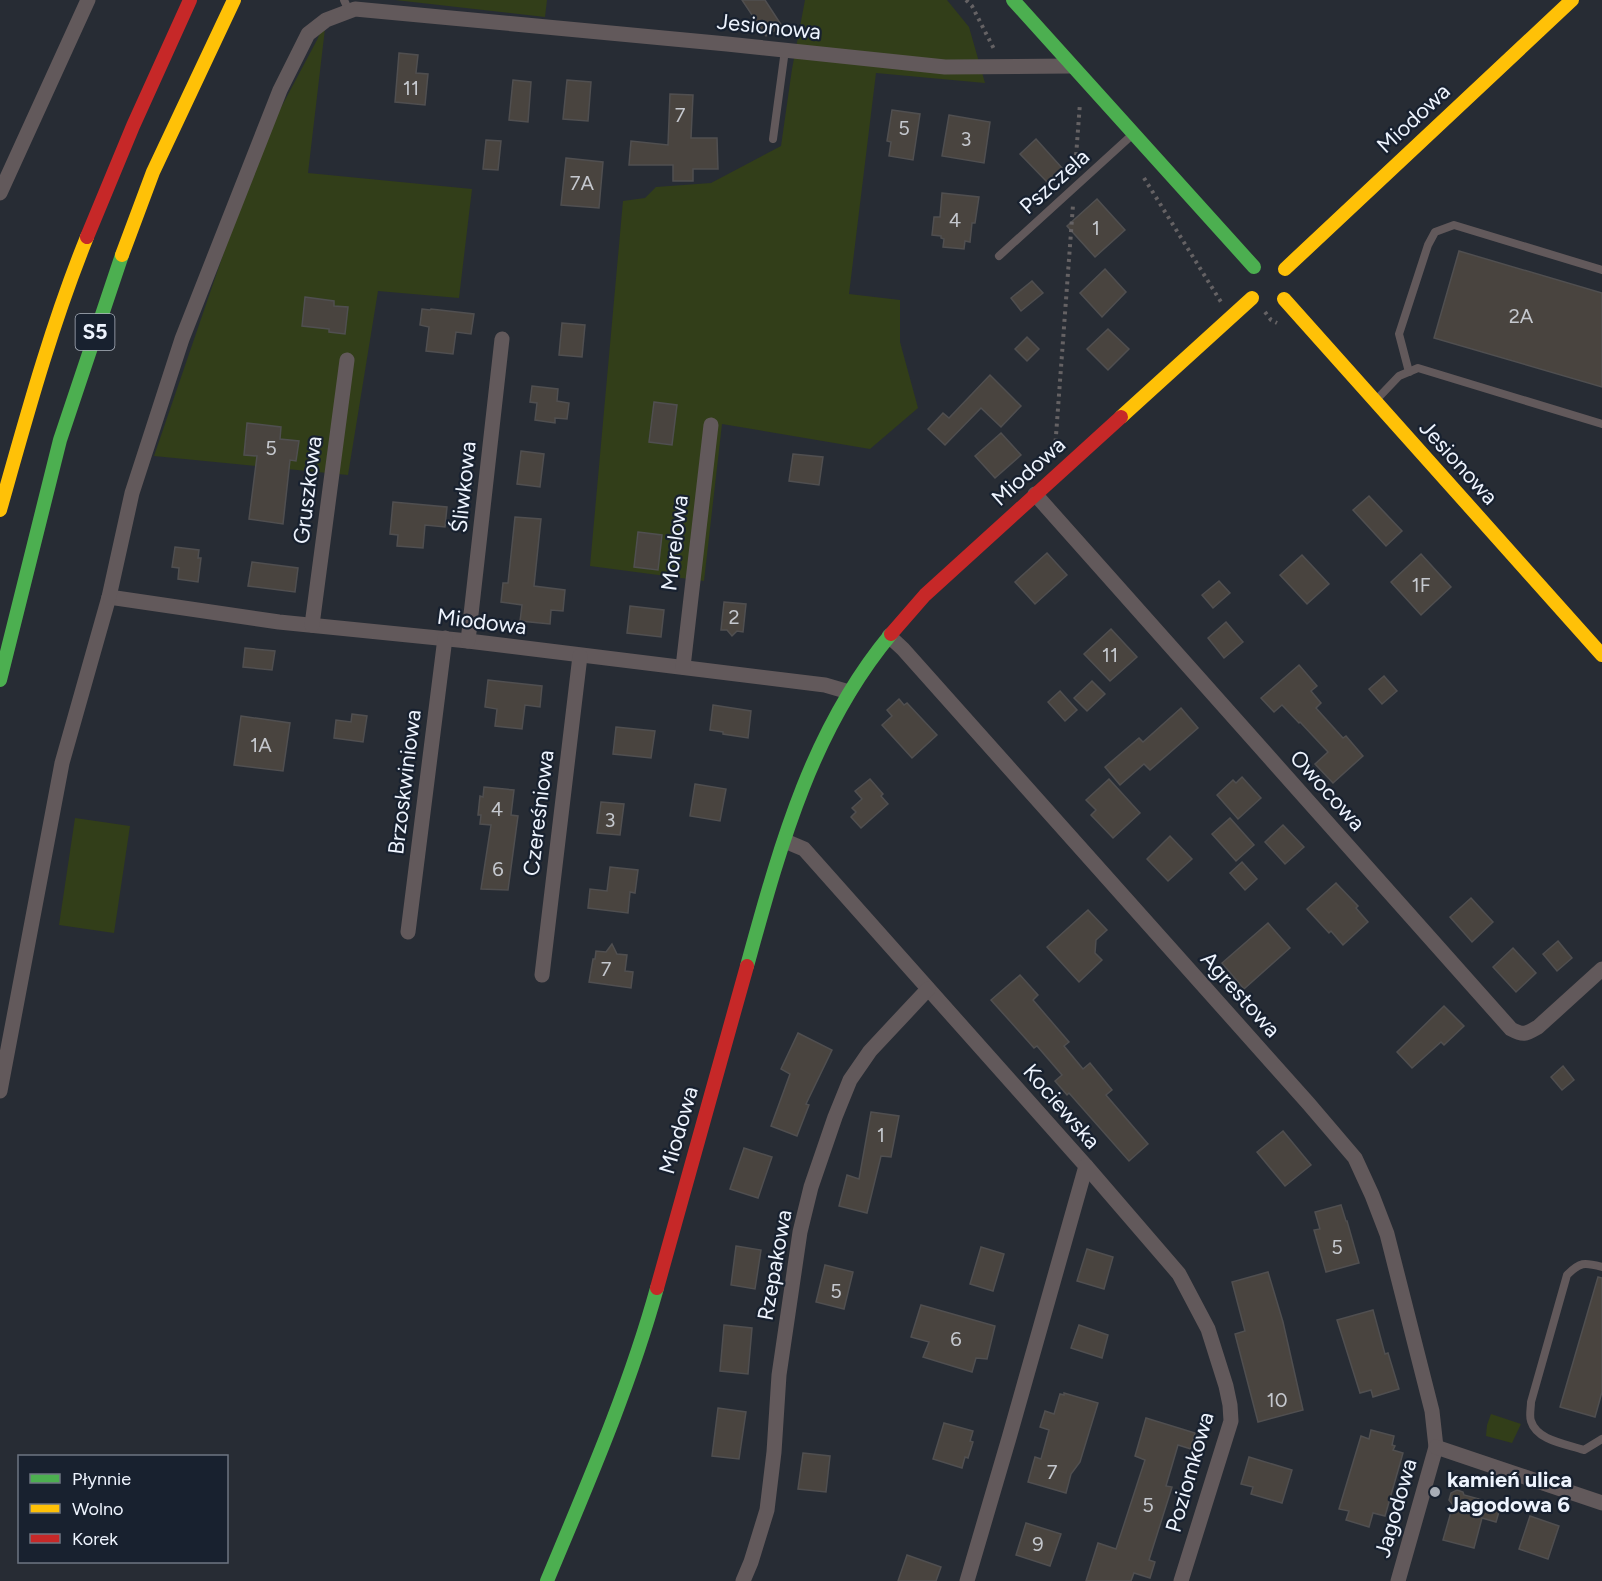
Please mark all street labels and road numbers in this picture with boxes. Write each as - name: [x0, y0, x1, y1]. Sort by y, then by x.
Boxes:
- street label: Jesionowa: [716, 8, 822, 45]
- street label: Miodowa: [1371, 78, 1455, 159]
- street label: Pszczela: [1014, 143, 1095, 220]
- road number: S5: [76, 314, 115, 350]
- street label: Jesionowa: [1414, 415, 1504, 510]
- street label: Miodowa: [986, 431, 1071, 512]
- street label: Gruszkowa: [287, 435, 328, 546]
- street label: Śliwkowa: [445, 440, 482, 534]
- street label: Morelowa: [655, 494, 694, 593]
- street label: Miodowa: [436, 603, 528, 640]
- street label: Brzoskwiniowa: [382, 708, 427, 856]
- street label: Owocowa: [1284, 744, 1371, 836]
- street label: Czereśniowa: [517, 749, 560, 878]
- street label: Agrestowa: [1195, 946, 1286, 1043]
- street label: Kociewska: [1017, 1058, 1106, 1154]
- street label: Miodowa: [653, 1083, 704, 1177]
- street label: Rzepakowa: [751, 1208, 798, 1323]
- street label: Poziomkowa: [1159, 1409, 1220, 1535]
- street label: Jagodowa: [1368, 1455, 1422, 1561]

